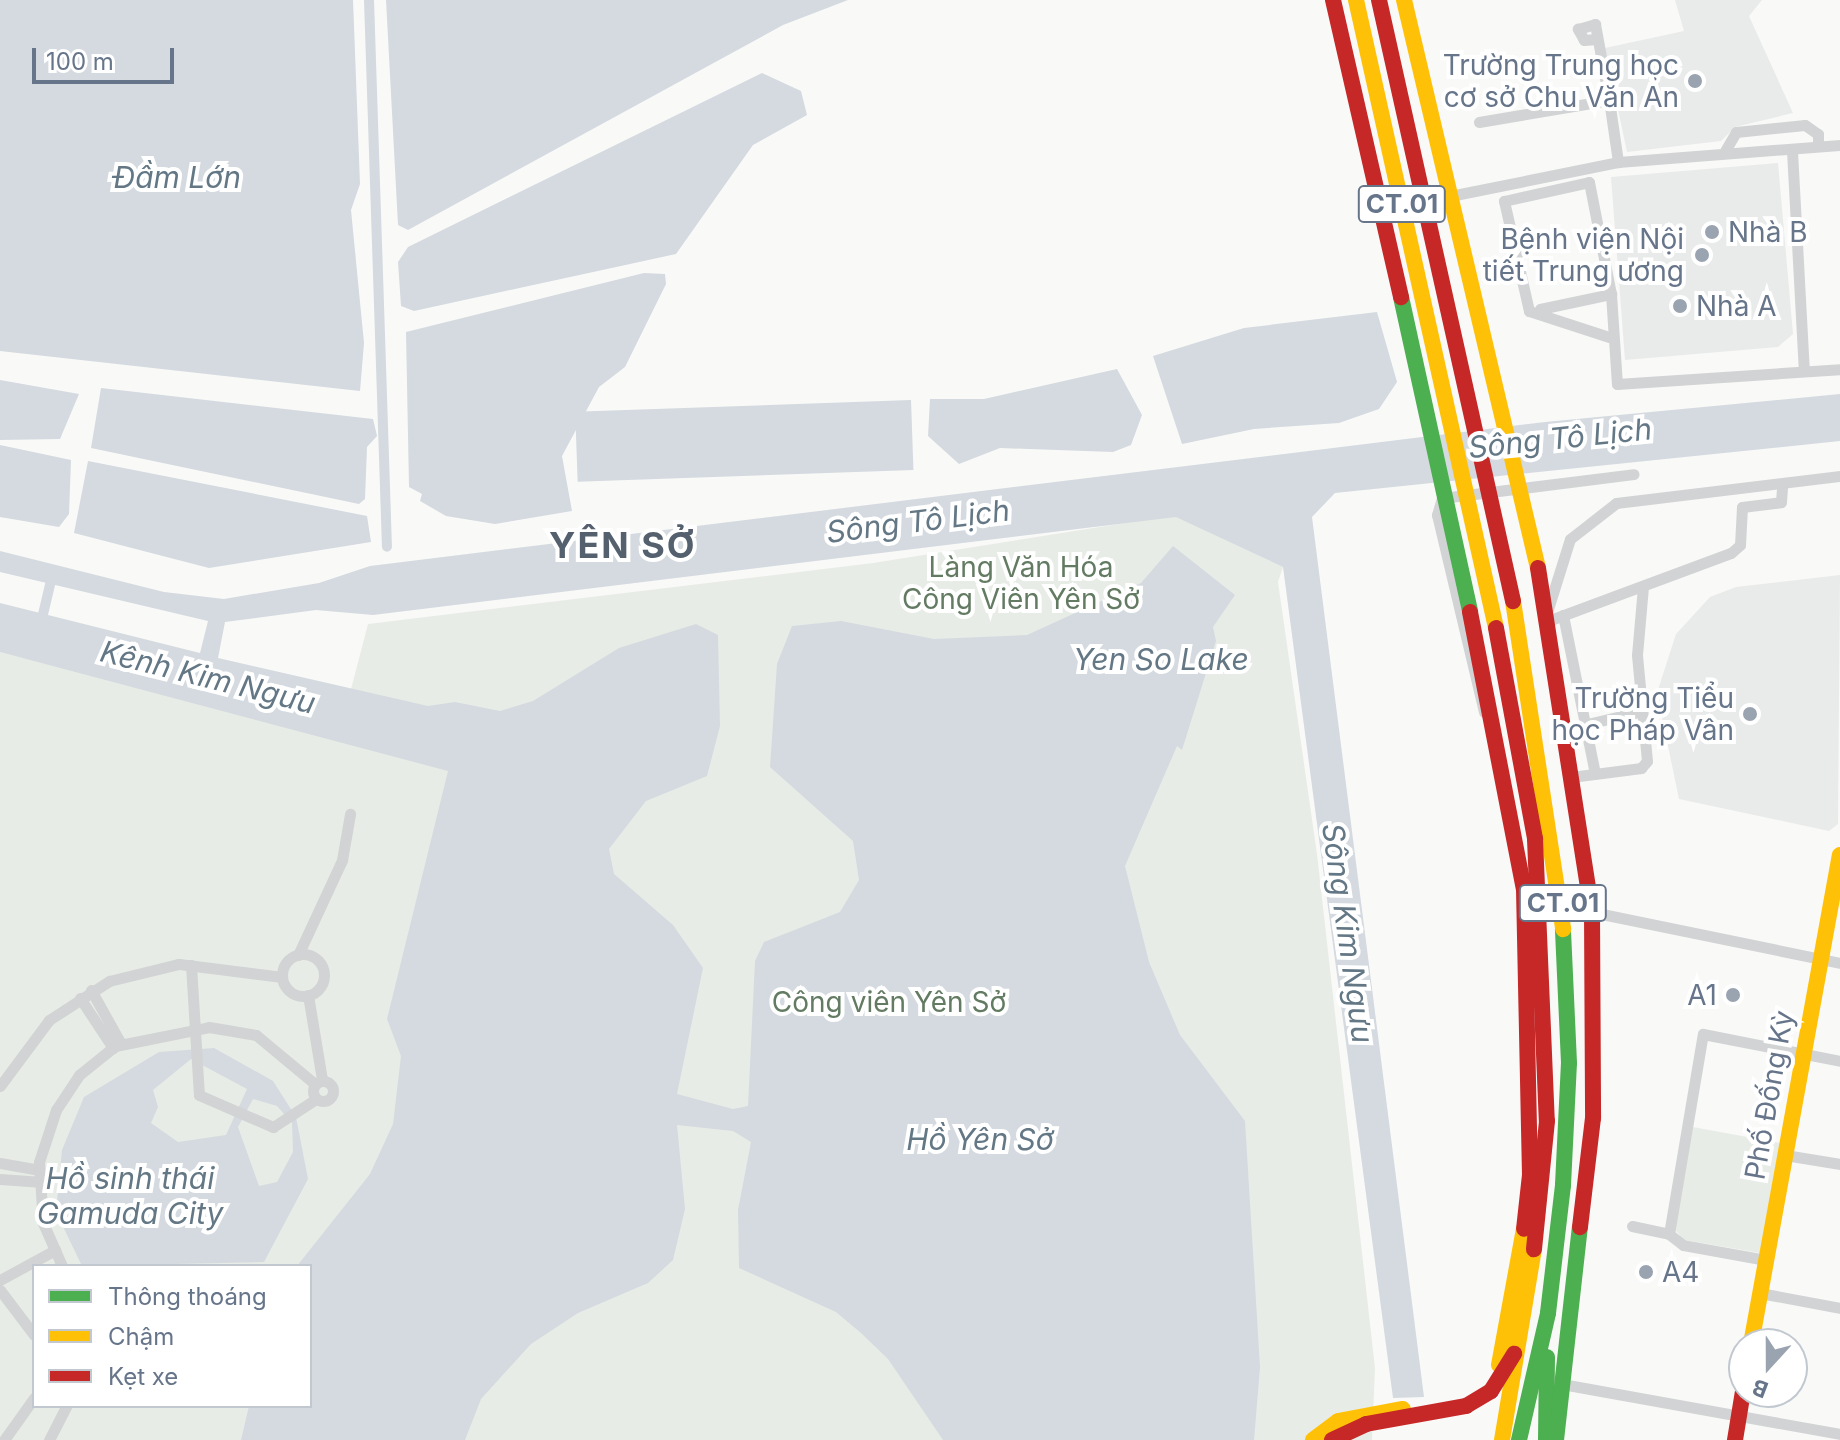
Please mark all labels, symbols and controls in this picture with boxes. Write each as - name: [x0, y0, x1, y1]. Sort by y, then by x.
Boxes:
- scale bar: [36, 32, 178, 82]
- text: 100 m: [46, 47, 114, 76]
- place label: Trường Trung học cơ sở Chu Văn An: [1443, 48, 1679, 114]
- marker: Trường Trung học cơ sở Chu Văn An: [1686, 72, 1704, 90]
- water label: Đầm Lớn: [113, 159, 241, 195]
- road number: CT.01: [1356, 182, 1448, 226]
- place label: Nhà B: [1728, 215, 1808, 249]
- place label: Bệnh viện Nội tiết Trung ương: [1483, 222, 1684, 288]
- marker: Nhà B: [1703, 223, 1721, 241]
- marker: Bệnh viện Nội tiết Trung ương: [1691, 244, 1713, 266]
- place label: Nhà A: [1696, 289, 1777, 323]
- marker: Nhà A: [1671, 297, 1689, 315]
- water label: Sông Tô Lịch: [1466, 410, 1654, 466]
- water label: Sông Tô Lịch: [824, 492, 1012, 550]
- district label: YÊN SỞ: [549, 524, 697, 568]
- park label: Làng Văn Hóa Công Viên Yên Sở: [902, 550, 1140, 616]
- water label: Kênh Kim Ngưu: [97, 633, 319, 721]
- water label: Yen So Lake: [1073, 641, 1249, 677]
- place label: Trường Tiểu học Pháp Vân: [1551, 681, 1734, 747]
- marker: Trường Tiểu học Pháp Vân: [1741, 705, 1759, 723]
- water label: Sông Kim Ngưu: [1315, 821, 1381, 1045]
- road number: CT.01: [1517, 881, 1609, 925]
- place label: A1: [1687, 978, 1717, 1012]
- park label: Công viên Yên Sở: [772, 985, 1006, 1019]
- marker: A1: [1724, 986, 1742, 1004]
- street label: Phố Đống Kỳ: [1738, 1008, 1800, 1182]
- water label: Hồ Yên Sở: [906, 1121, 1054, 1157]
- water label: Hồ sinh thái Gamuda City: [37, 1160, 223, 1230]
- place label: A4: [1662, 1255, 1699, 1289]
- marker: A4: [1637, 1263, 1655, 1281]
- legend: [32, 1264, 312, 1408]
- text: Thông thoáng: [108, 1282, 267, 1311]
- text: Chậm: [108, 1322, 174, 1351]
- north arrow: [1728, 1328, 1808, 1408]
- text: Kẹt xe: [108, 1362, 178, 1391]
- text: B: [1749, 1374, 1772, 1403]

